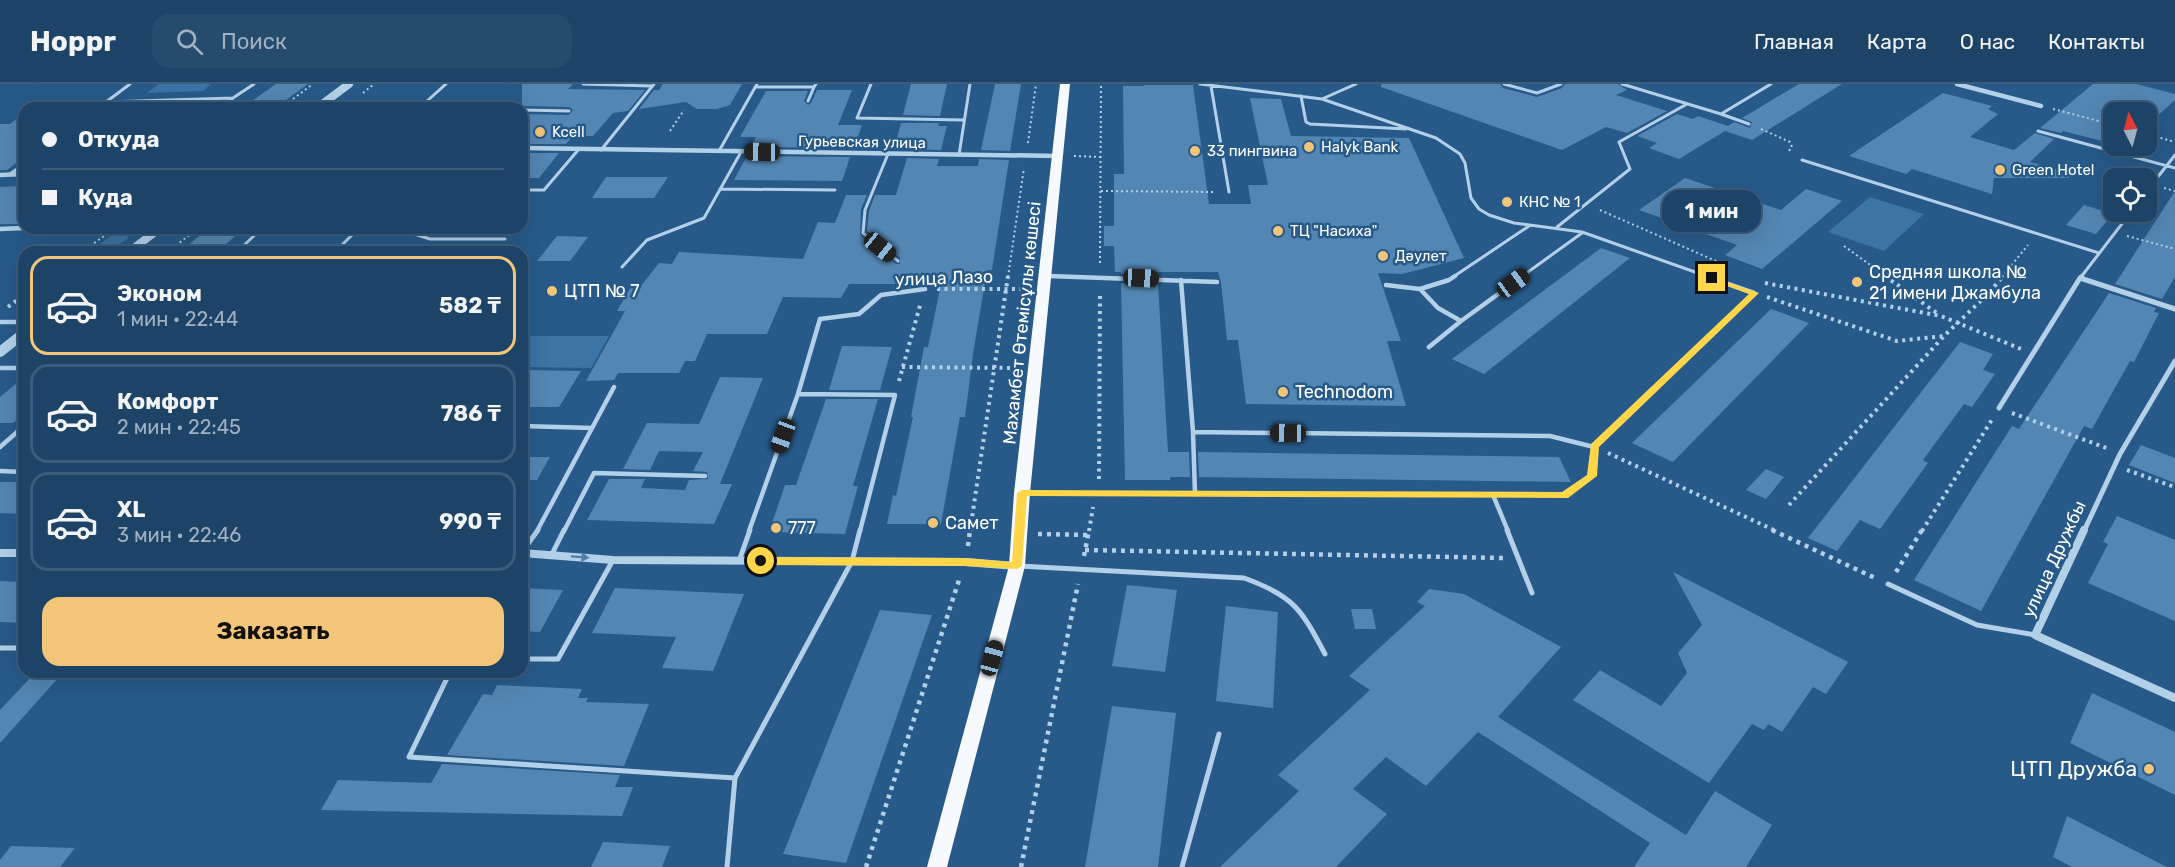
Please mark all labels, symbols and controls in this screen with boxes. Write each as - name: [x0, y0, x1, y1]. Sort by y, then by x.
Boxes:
- search box: [152, 14, 572, 68]
- text: Hoppr: [30, 25, 116, 58]
- icon: search: [173, 25, 206, 58]
- text: Поиск: [221, 28, 287, 55]
- text: Главная: [1754, 29, 1834, 54]
- text: Карта: [1867, 29, 1927, 54]
- text: О нас: [1960, 29, 2015, 54]
- text: Контакты: [2048, 29, 2145, 54]
- north arrow: [2103, 102, 2157, 156]
- map controls: [2103, 102, 2157, 222]
- place label: Kcell: [552, 123, 585, 141]
- marker: Kcell: [533, 125, 547, 139]
- text: Откуда: [78, 126, 160, 153]
- street label: Гурьевская улица: [798, 132, 926, 152]
- place label: Halyk Bank: [1321, 138, 1399, 156]
- marker: Halyk Bank: [1302, 140, 1316, 154]
- place label: 33 пингвина: [1207, 142, 1297, 160]
- car: [744, 143, 780, 161]
- marker: 33 пингвина: [1188, 144, 1202, 158]
- place label: Green Hotel: [2012, 161, 2095, 179]
- marker: Green Hotel: [1993, 163, 2007, 177]
- button: locate: [2103, 168, 2157, 222]
- text: Куда: [78, 184, 133, 211]
- callout: 1 мин: [1662, 191, 1762, 233]
- place label: КНС № 1: [1519, 193, 1580, 211]
- marker: КНС № 1: [1500, 195, 1514, 209]
- text: 1 мин: [1684, 199, 1739, 223]
- street label: Махамбет Өтемісұлы көшесі: [998, 200, 1046, 446]
- place label: ТЦ "Насиха": [1290, 222, 1377, 240]
- marker: ТЦ "Насиха": [1271, 224, 1285, 238]
- car: [860, 229, 900, 265]
- place label: Дәулет: [1395, 247, 1447, 265]
- marker: Дәулет: [1376, 249, 1390, 263]
- place label: Средняя школа № 21 имени Джамбула: [1869, 261, 2041, 304]
- route end: [1698, 264, 1725, 291]
- street label: улица Лазо: [894, 265, 994, 291]
- car: [1493, 265, 1533, 301]
- car: [1123, 268, 1159, 288]
- marker: Средняя школа № 21 имени Джамбула: [1850, 275, 1864, 289]
- icon: car: [45, 279, 99, 333]
- text: Эконом: [117, 280, 202, 307]
- place label: ЦТП № 7: [564, 280, 639, 302]
- marker: ЦТП № 7: [545, 284, 559, 298]
- text: 582 ₸: [439, 292, 501, 319]
- text: 1 мин · 22:44: [117, 307, 238, 331]
- place label: Technodom: [1295, 381, 1393, 403]
- marker: Technodom: [1276, 385, 1290, 399]
- icon: car: [45, 387, 99, 441]
- text: Комфорт: [117, 388, 218, 415]
- text: 786 ₸: [441, 400, 501, 427]
- text: 2 мин · 22:45: [117, 415, 241, 439]
- car: [768, 416, 798, 456]
- car: [1270, 424, 1306, 442]
- icon: car: [45, 495, 99, 549]
- text: XL: [117, 496, 145, 523]
- street label: улица Дружбы: [2017, 497, 2091, 621]
- text: 990 ₸: [439, 508, 501, 535]
- place label: Самет: [945, 512, 999, 534]
- marker: Самет: [926, 516, 940, 530]
- place label: 777: [788, 517, 816, 539]
- marker: 777: [769, 521, 783, 535]
- text: 3 мин · 22:46: [117, 523, 241, 547]
- route start: [747, 547, 774, 574]
- one-way arrow: [571, 553, 590, 562]
- button: Заказать: [42, 597, 504, 666]
- car: [979, 638, 1005, 678]
- place label: ЦТП Дружба: [2010, 756, 2137, 781]
- marker: ЦТП Дружба: [2142, 762, 2156, 776]

